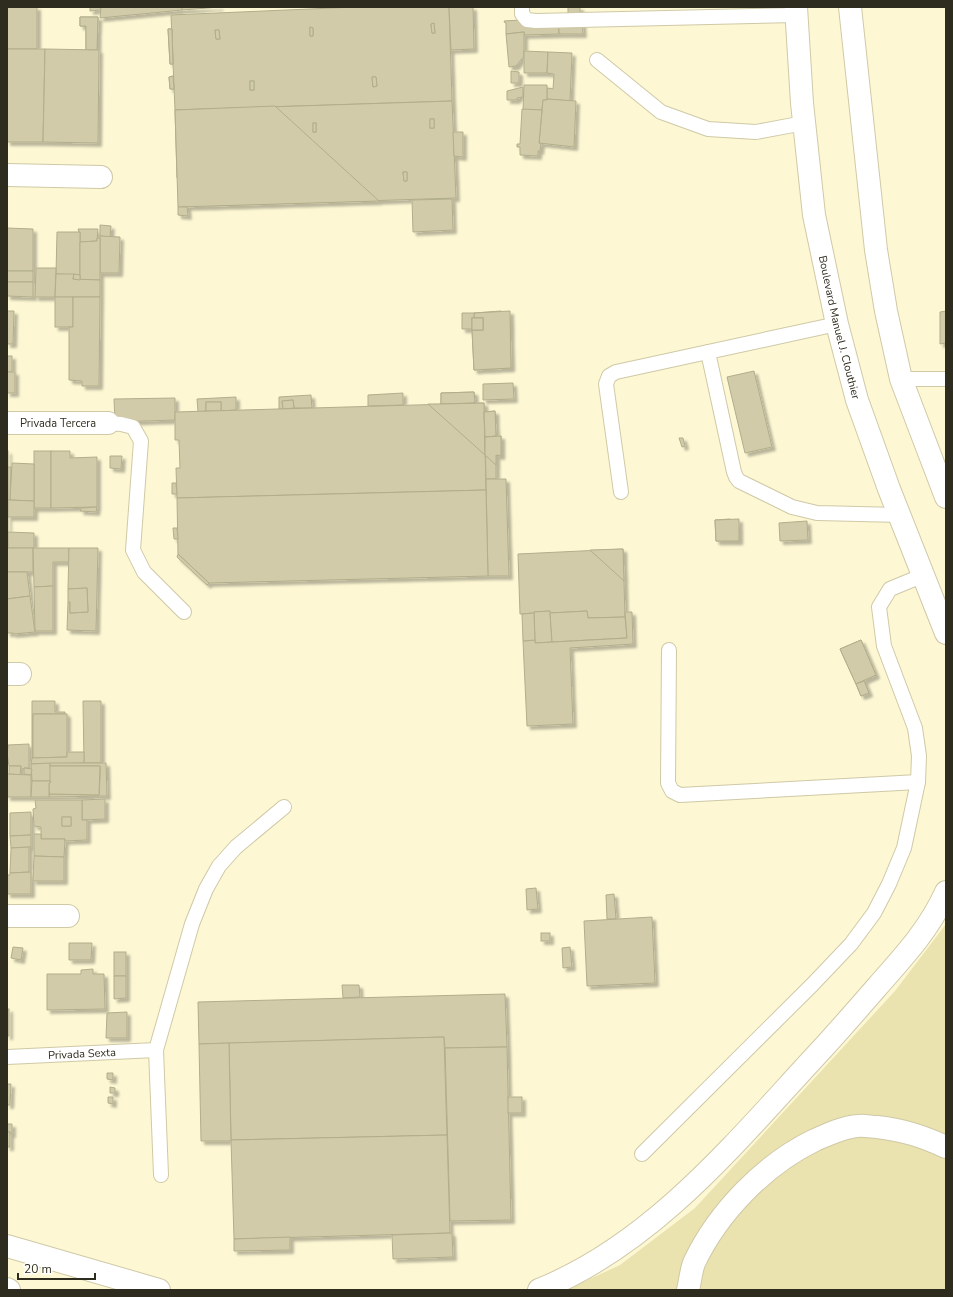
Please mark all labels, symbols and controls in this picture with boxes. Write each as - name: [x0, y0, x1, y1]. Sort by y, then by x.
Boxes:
- street label: Boulevard Manuel J. Clouthier: [815, 254, 864, 401]
- street label: Privada Tercera: [20, 416, 96, 431]
- street label: Privada Sexta: [48, 1044, 116, 1063]
- scale bar: [18, 1255, 95, 1281]
- text: 20 m: [24, 1261, 52, 1277]

